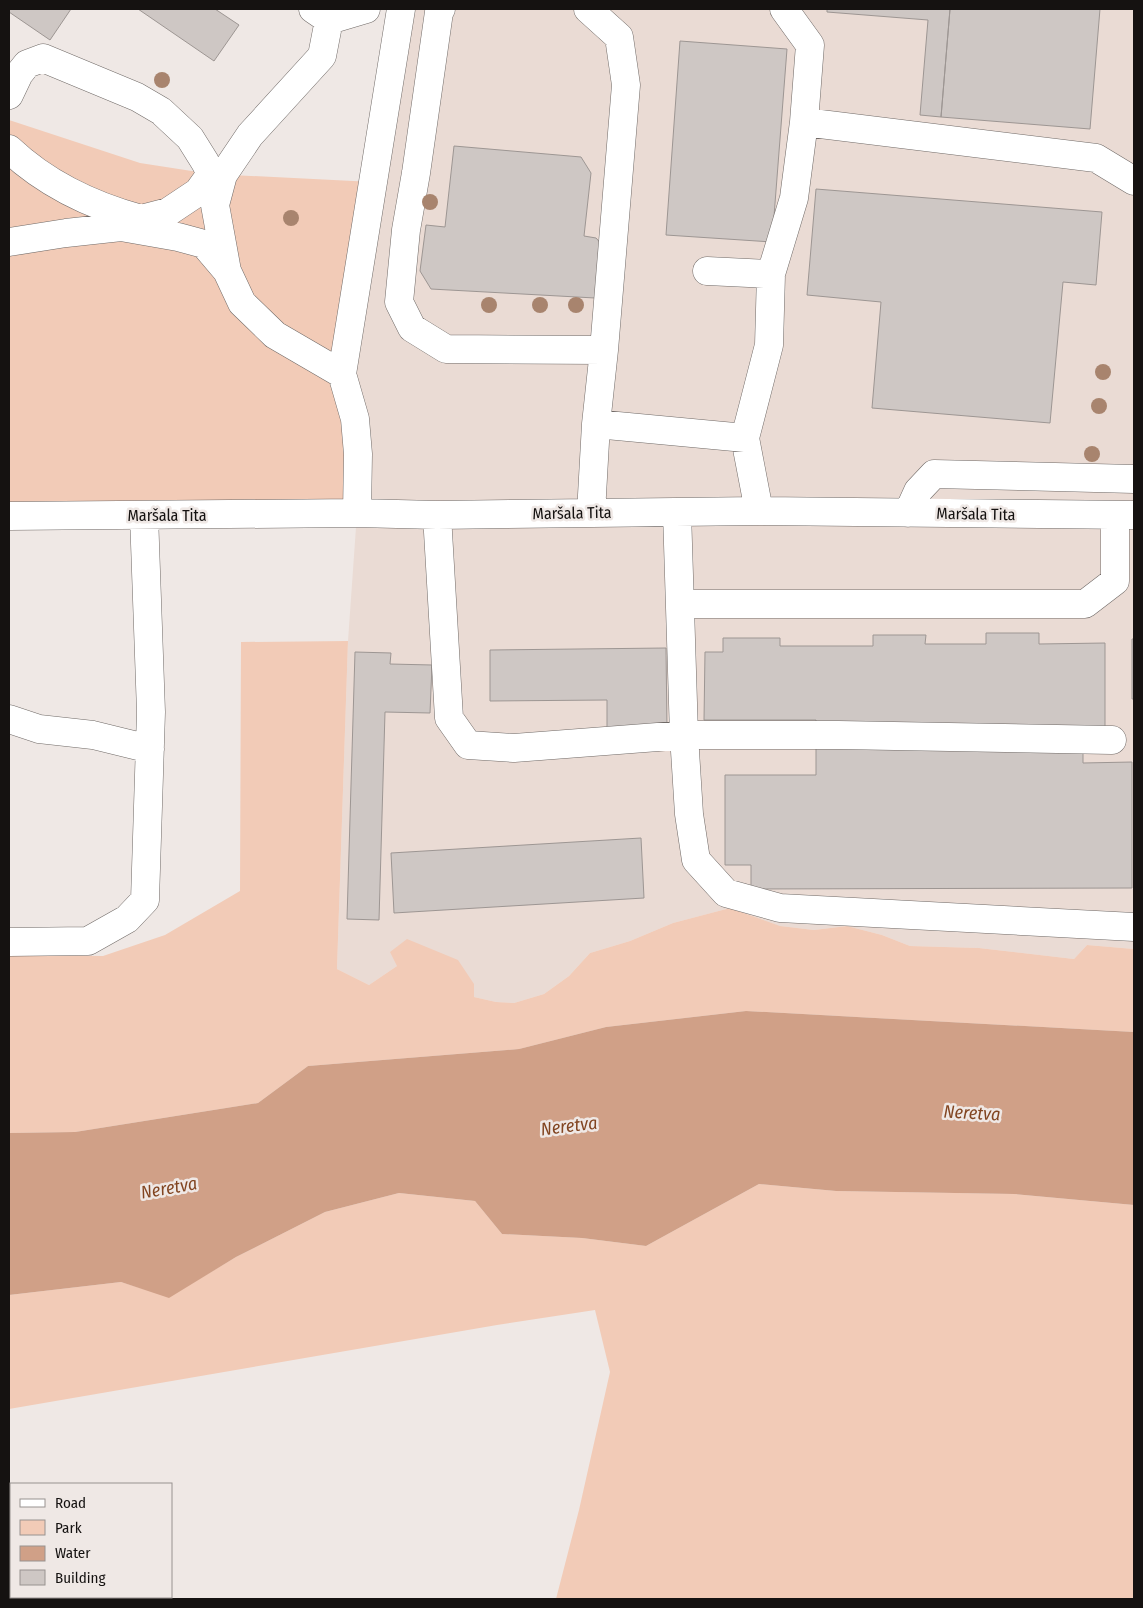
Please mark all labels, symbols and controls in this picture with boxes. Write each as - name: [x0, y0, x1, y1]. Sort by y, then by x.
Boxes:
- street label: Maršala Tita: [532, 503, 612, 523]
- street label: Maršala Tita: [936, 504, 1016, 524]
- street label: Maršala Tita: [127, 506, 207, 525]
- water label: Neretva: [943, 1101, 1001, 1125]
- water label: Neretva: [539, 1112, 599, 1140]
- water label: Neretva: [139, 1172, 199, 1204]
- legend: [10, 1483, 172, 1598]
- text: Road: [55, 1494, 86, 1512]
- text: Park: [55, 1519, 82, 1537]
- text: Water: [55, 1544, 91, 1562]
- text: Building: [55, 1569, 106, 1587]

